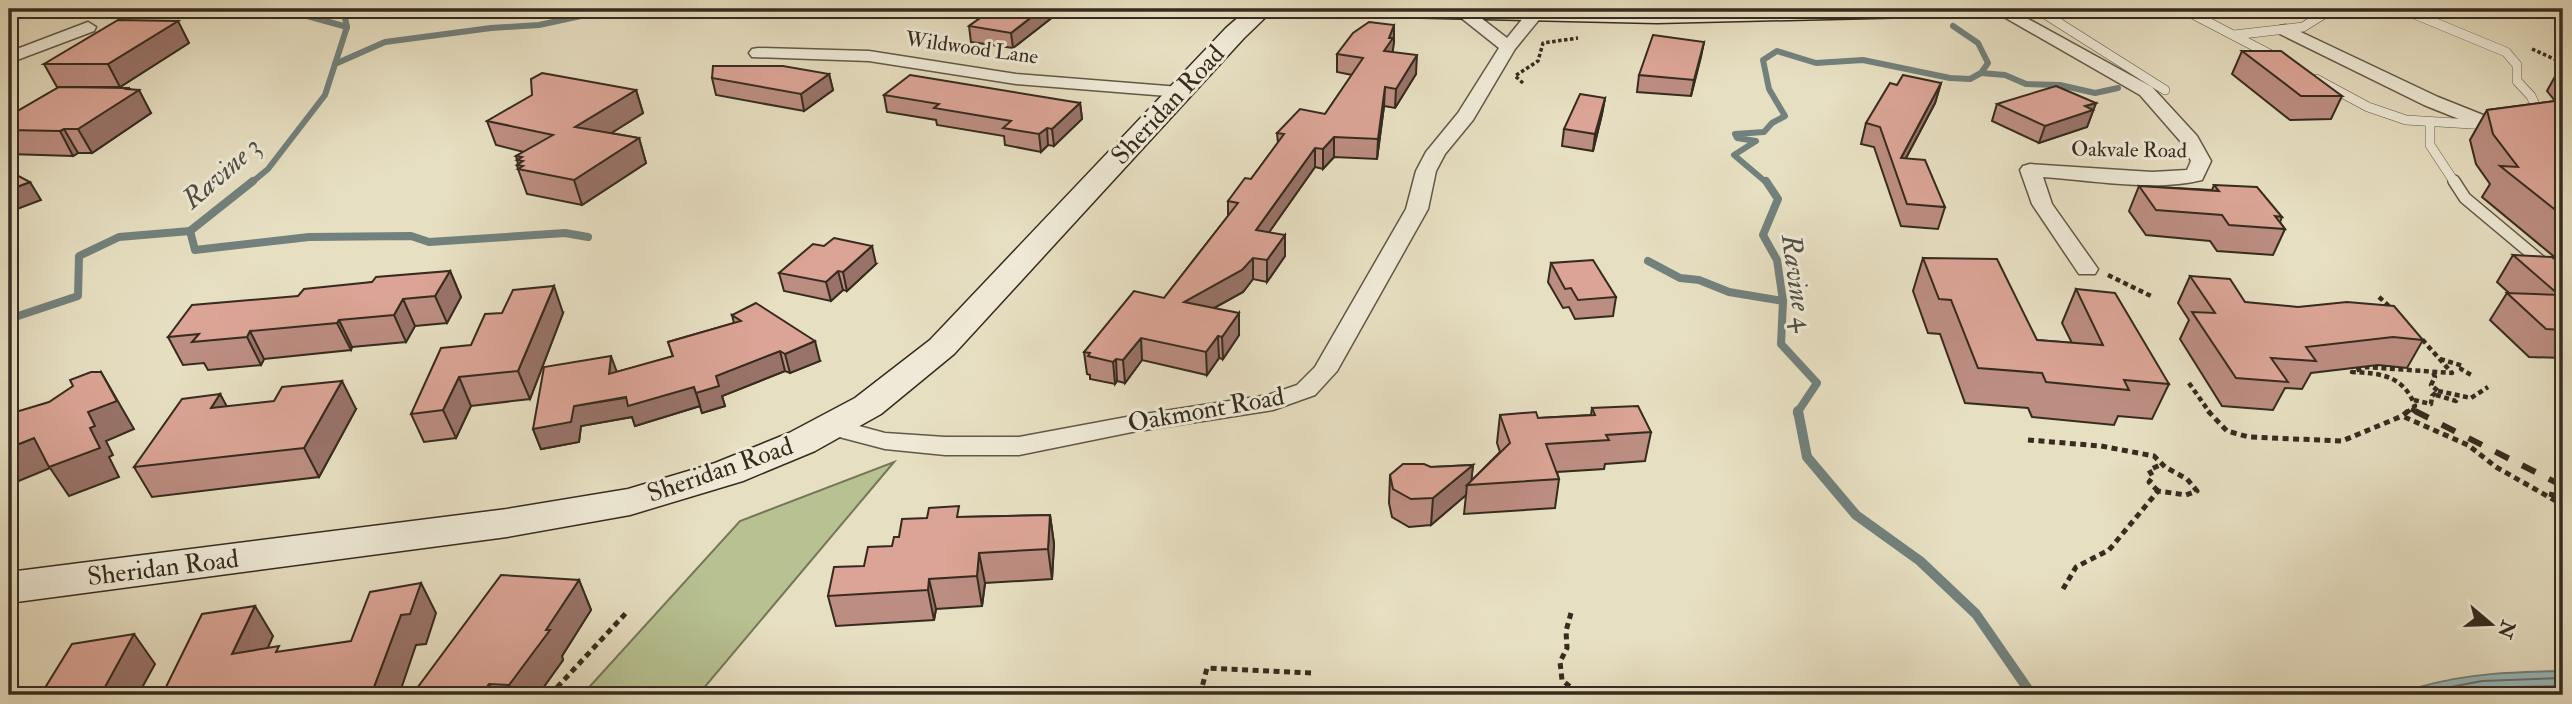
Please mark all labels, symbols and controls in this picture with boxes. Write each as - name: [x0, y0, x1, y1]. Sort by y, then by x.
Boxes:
- street label: Wildwood Lane: [903, 25, 1040, 71]
- street label: Sheridan Road: [1104, 38, 1232, 172]
- water label: Ravine 3: [175, 129, 269, 218]
- street label: Oakvale Road: [2071, 135, 2188, 165]
- water label: Ravine 4: [1773, 231, 1821, 335]
- street label: Oakmont Road: [1125, 380, 1287, 440]
- street label: Sheridan Road: [643, 430, 797, 510]
- street label: Sheridan Road: [86, 543, 241, 593]
- north arrow: [2456, 588, 2526, 658]
- text: N: [2492, 616, 2521, 642]

